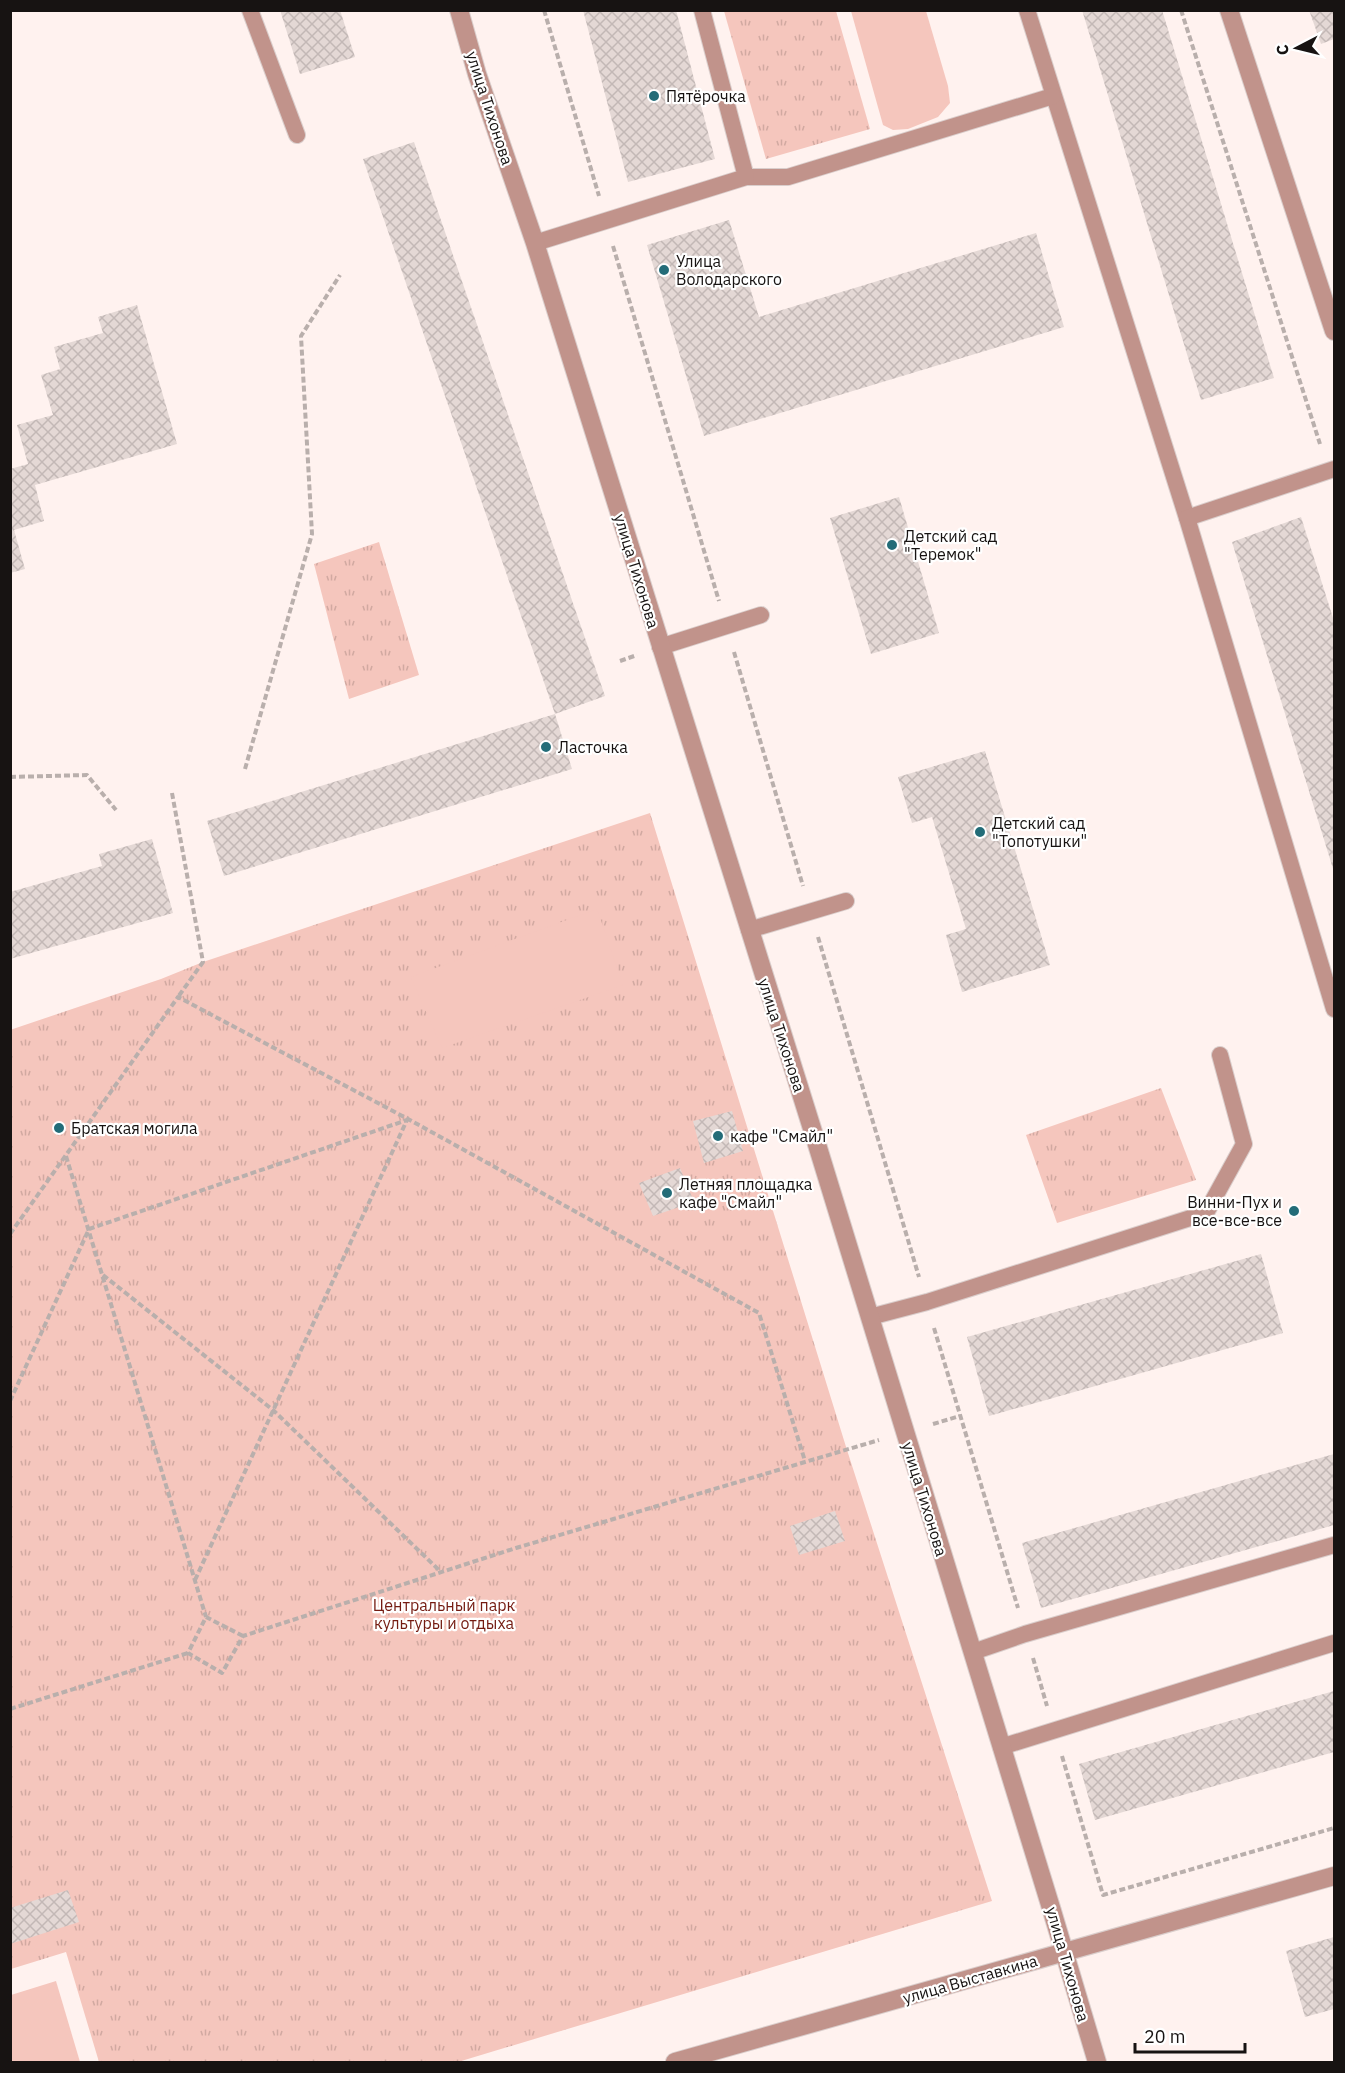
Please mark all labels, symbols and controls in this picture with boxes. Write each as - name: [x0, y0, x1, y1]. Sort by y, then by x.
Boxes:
- north arrow: [1267, 18, 1327, 78]
- text: С: [1272, 43, 1293, 56]
- street label: улица Тихонова: [462, 49, 518, 168]
- place label: Пятёрочка: [666, 86, 746, 106]
- marker: Пятёрочка: [647, 89, 661, 103]
- place label: Улица Володарского: [676, 251, 782, 289]
- marker: Улица Володарского: [657, 263, 671, 277]
- street label: улица Тихонова: [610, 511, 664, 631]
- place label: Детский сад "Теремок": [904, 526, 998, 564]
- marker: Детский сад "Теремок": [885, 538, 899, 552]
- place label: Ласточка: [558, 737, 628, 757]
- marker: Ласточка: [539, 740, 553, 754]
- place label: Детский сад "Топотушки": [992, 813, 1087, 851]
- marker: Детский сад "Топотушки": [973, 825, 987, 839]
- street label: улица Тихонова: [754, 976, 810, 1095]
- place label: Братская могила: [71, 1118, 198, 1138]
- marker: Братская могила: [52, 1121, 66, 1135]
- place label: кафе "Смайл": [730, 1126, 833, 1146]
- marker: кафе "Смайл": [711, 1129, 725, 1143]
- place label: Летняя площадка кафе "Смайл": [679, 1174, 813, 1212]
- marker: Летняя площадка кафе "Смайл": [660, 1186, 674, 1200]
- place label: Винни-Пух и все-все-все: [1187, 1192, 1282, 1230]
- marker: Винни-Пух и все-все-все: [1287, 1204, 1301, 1218]
- street label: улица Тихонова: [898, 1439, 952, 1559]
- park label: Центральный парк культуры и отдыха: [373, 1595, 516, 1633]
- street label: улица Тихонова: [1042, 1904, 1094, 2024]
- street label: улица Выставкина: [900, 1950, 1040, 2008]
- scale bar: [1135, 2016, 1244, 2054]
- text: 20 m: [1144, 2025, 1186, 2048]

